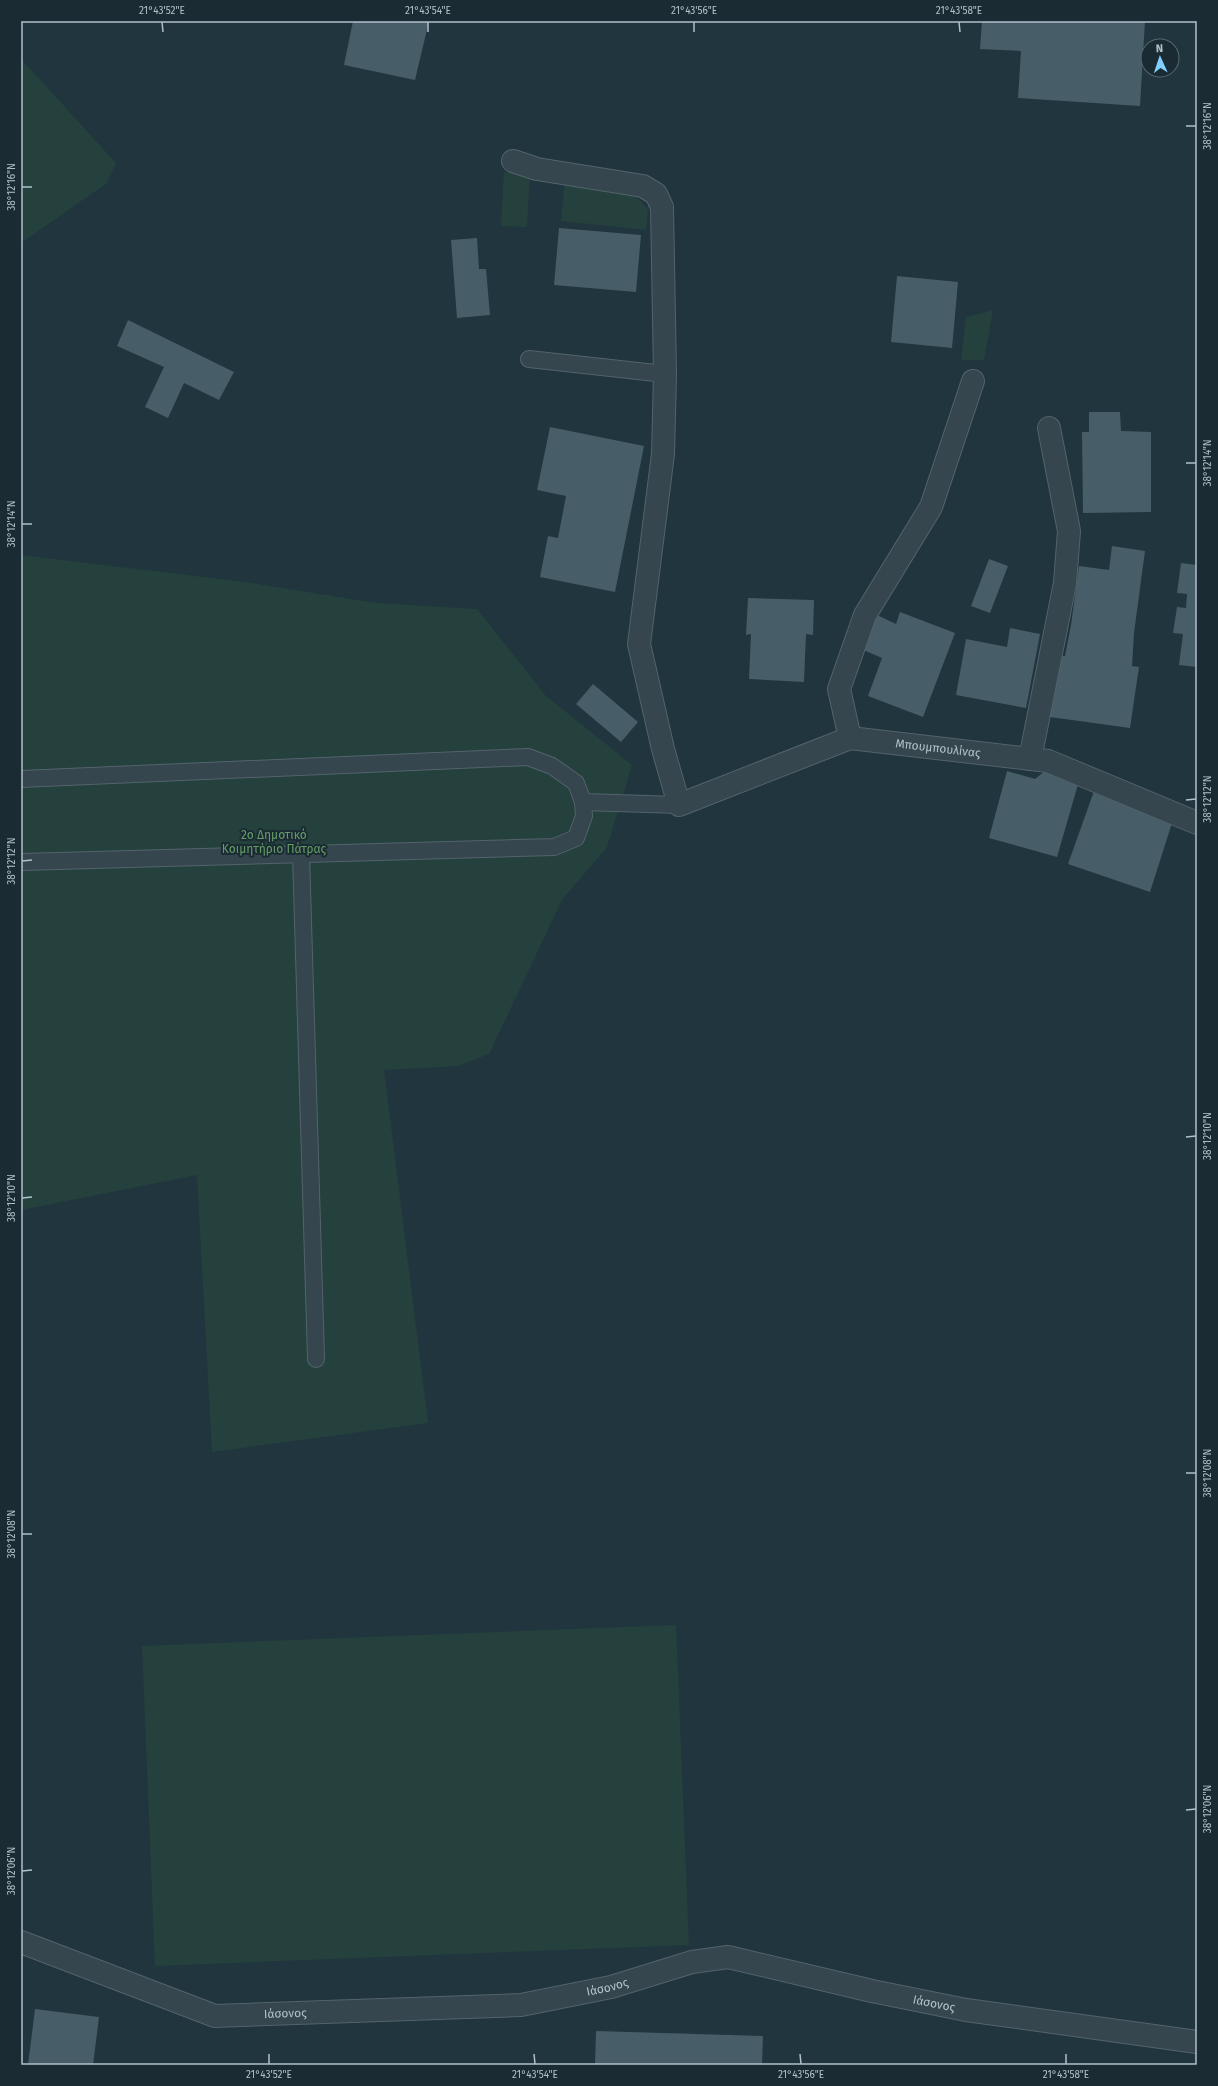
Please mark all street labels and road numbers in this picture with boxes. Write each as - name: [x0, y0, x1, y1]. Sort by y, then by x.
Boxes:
- street label: Μπουμπουλίνας: [895, 736, 982, 760]
- street label: Ιάσονος: [585, 1975, 630, 1999]
- street label: Ιάσονος: [912, 1992, 957, 2015]
- street label: Ιάσονος: [264, 2006, 307, 2021]

